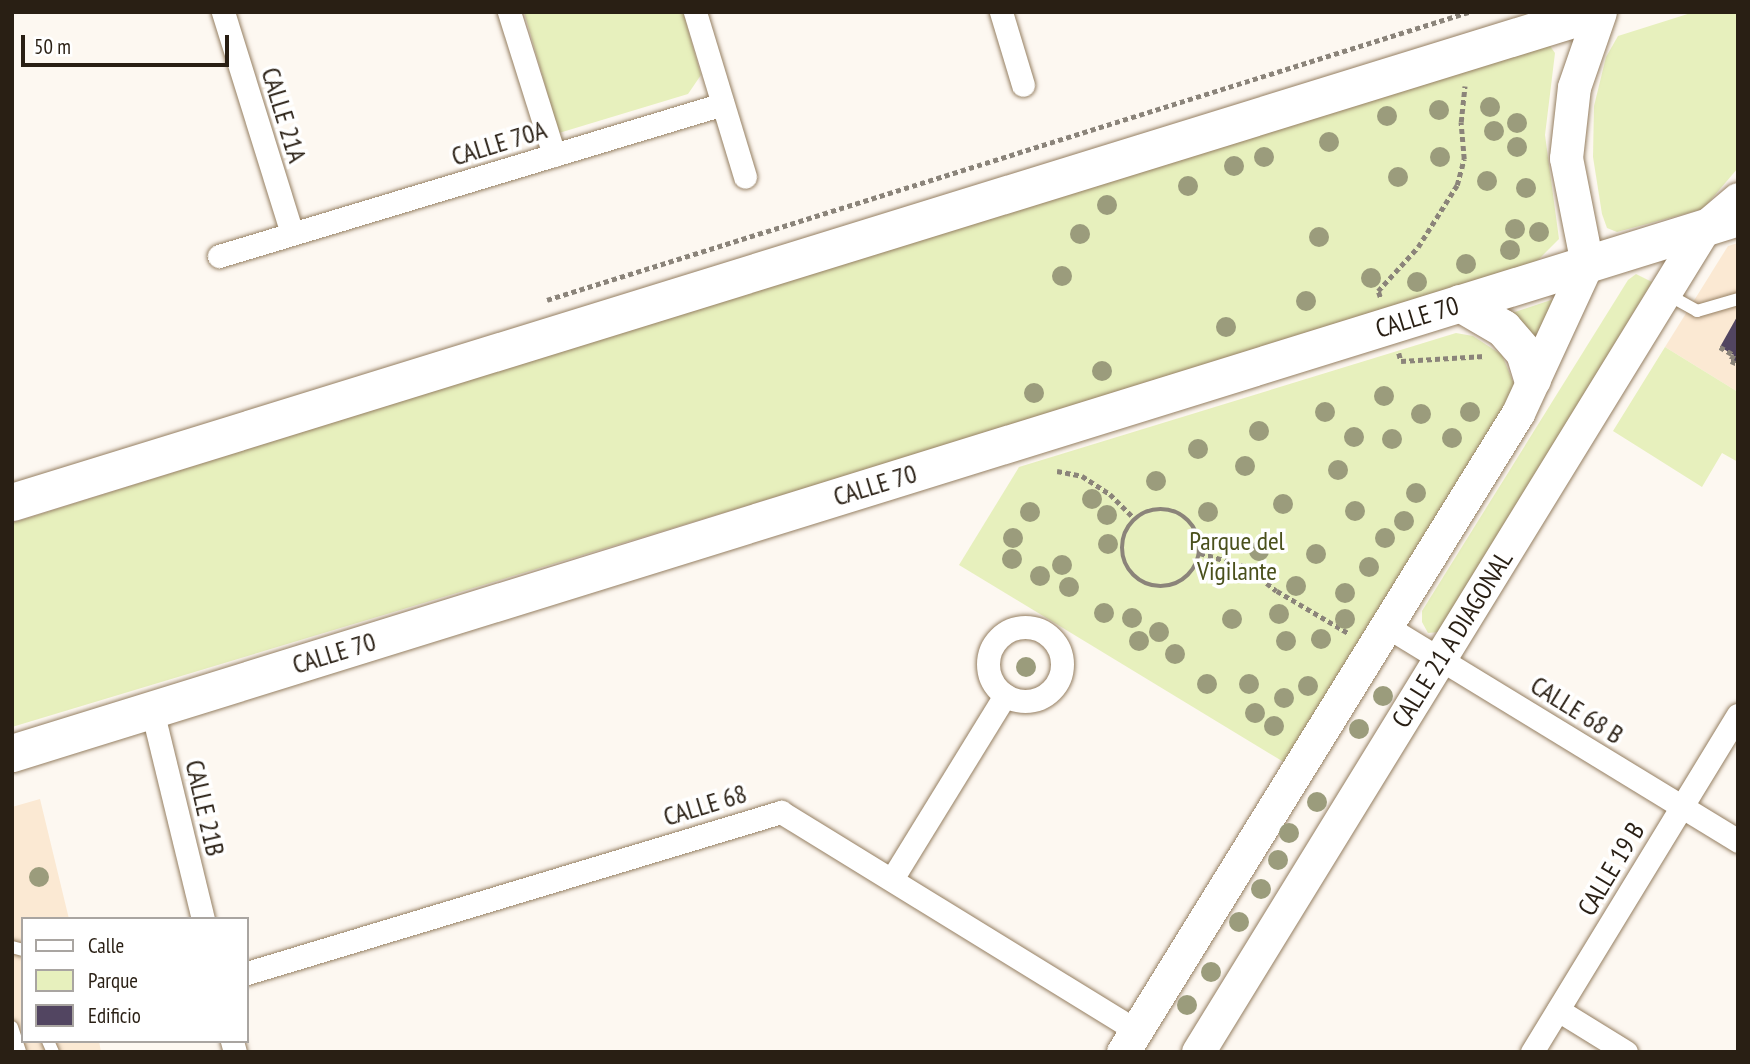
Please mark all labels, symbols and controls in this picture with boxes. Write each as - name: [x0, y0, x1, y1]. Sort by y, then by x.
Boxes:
- scale bar: [24, 21, 233, 65]
- text: 50 m: [34, 33, 71, 60]
- street label: CALLE 21A: [255, 64, 313, 166]
- street label: CALLE 70A: [448, 114, 550, 172]
- street label: CALLE 70: [1372, 290, 1462, 344]
- street label: CALLE 70: [830, 458, 920, 512]
- park label: Parque del Vigilante: [1189, 525, 1285, 586]
- street label: CALLE 21 A DIAGONAL: [1385, 544, 1519, 734]
- street label: CALLE 70: [289, 626, 379, 680]
- street label: CALLE 68 B: [1525, 669, 1629, 751]
- street label: CALLE 21B: [179, 757, 231, 859]
- street label: CALLE 68: [660, 778, 750, 832]
- street label: CALLE 19 B: [1571, 817, 1651, 921]
- legend: [21, 917, 248, 1043]
- text: Calle: [88, 932, 124, 959]
- text: Parque: [88, 967, 138, 994]
- text: Edificio: [88, 1002, 141, 1029]

